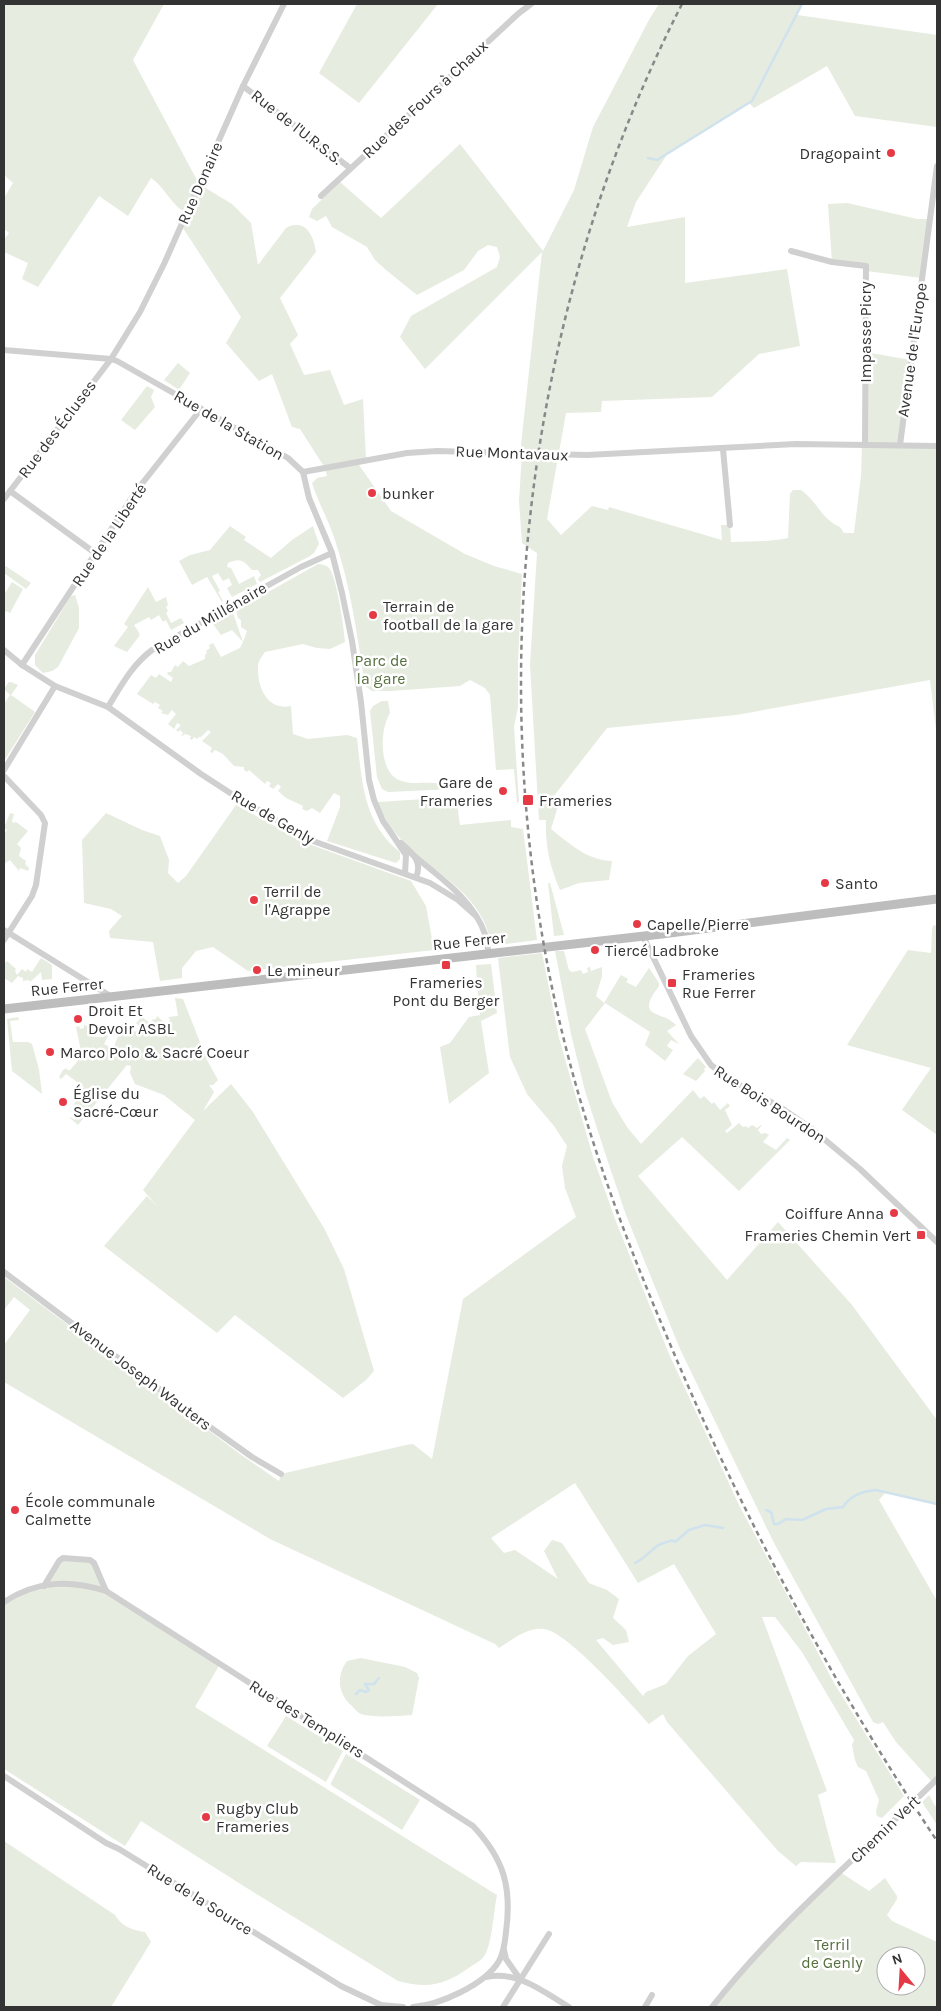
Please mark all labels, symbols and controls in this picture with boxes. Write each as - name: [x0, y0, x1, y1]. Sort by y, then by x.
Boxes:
- street label: Rue des Fours à Chaux: [358, 36, 492, 162]
- street label: Rue de l'U.R.S.S.: [248, 85, 347, 169]
- street label: Rue Donaire: [173, 139, 227, 227]
- place label: Dragopaint: [799, 144, 881, 163]
- marker: Dragopaint: [885, 147, 897, 159]
- street label: Impasse Picry: [856, 281, 875, 383]
- street label: Avenue de l'Europe: [893, 282, 931, 418]
- street label: Rue des Écluses: [14, 376, 100, 482]
- street label: Rue de la Station: [171, 386, 287, 464]
- street label: Rue Montavaux: [455, 442, 569, 464]
- street label: Rue de la Liberté: [68, 480, 150, 590]
- place label: bunker: [382, 484, 434, 503]
- marker: bunker: [366, 487, 378, 499]
- street label: Rue du Millénaire: [150, 578, 270, 658]
- place label: Terrain de football de la gare: [383, 597, 513, 634]
- marker: Terrain de football de la gare: [367, 609, 379, 621]
- park label: Parc de la gare: [354, 651, 408, 688]
- place label: Gare de Frameries: [420, 773, 493, 810]
- street label: Rue de Genly: [228, 785, 319, 849]
- marker: Gare de Frameries: [497, 785, 509, 797]
- place label: Frameries: [539, 791, 612, 810]
- marker: Frameries: [521, 793, 535, 807]
- place label: Santo: [835, 874, 878, 893]
- marker: Santo: [819, 877, 831, 889]
- place label: Terril de l'Agrappe: [264, 882, 330, 919]
- marker: Terril de l'Agrappe: [248, 894, 260, 906]
- place label: Capelle/Pierre: [647, 915, 749, 934]
- marker: Capelle/Pierre: [631, 918, 643, 930]
- street label: Rue Ferrer: [432, 928, 507, 954]
- place label: Tiercé Ladbroke: [605, 941, 719, 960]
- marker: Tiercé Ladbroke: [589, 944, 601, 956]
- marker: Frameries Pont du Berger: [440, 959, 452, 971]
- place label: Le mineur: [267, 961, 340, 980]
- marker: Le mineur: [251, 964, 263, 976]
- place label: Frameries Rue Ferrer: [682, 965, 755, 1002]
- place label: Frameries Pont du Berger: [393, 973, 500, 1010]
- street label: Rue Ferrer: [30, 974, 105, 1000]
- marker: Frameries Rue Ferrer: [666, 977, 678, 989]
- place label: Droit Et Devoir ASBL: [88, 1001, 175, 1038]
- marker: Droit Et Devoir ASBL: [72, 1013, 84, 1025]
- place label: Marco Polo & Sacré Coeur: [60, 1043, 249, 1062]
- marker: Marco Polo & Sacré Coeur: [44, 1046, 56, 1058]
- street label: Rue Bois Bourdon: [711, 1061, 829, 1147]
- place label: Église du Sacré-Cœur: [73, 1084, 158, 1121]
- marker: Église du Sacré-Cœur: [57, 1096, 69, 1108]
- place label: Coiffure Anna: [785, 1204, 884, 1223]
- marker: Coiffure Anna: [888, 1207, 900, 1219]
- place label: Frameries Chemin Vert: [744, 1226, 911, 1245]
- marker: Frameries Chemin Vert: [915, 1229, 927, 1241]
- street label: Avenue Joseph Wauters: [67, 1316, 215, 1434]
- place label: École communale Calmette: [25, 1492, 155, 1529]
- marker: École communale Calmette: [9, 1504, 21, 1516]
- street label: Rue des Templiers: [246, 1676, 368, 1762]
- street label: Chemin Vert: [846, 1791, 924, 1867]
- place label: Rugby Club Frameries: [216, 1799, 299, 1836]
- marker: Rugby Club Frameries: [200, 1811, 212, 1823]
- street label: Rue de la Source: [144, 1859, 256, 1939]
- park label: Terril de Genly: [801, 1935, 863, 1972]
- north arrow: [876, 1946, 926, 1996]
- text: N: [890, 1949, 905, 1969]

